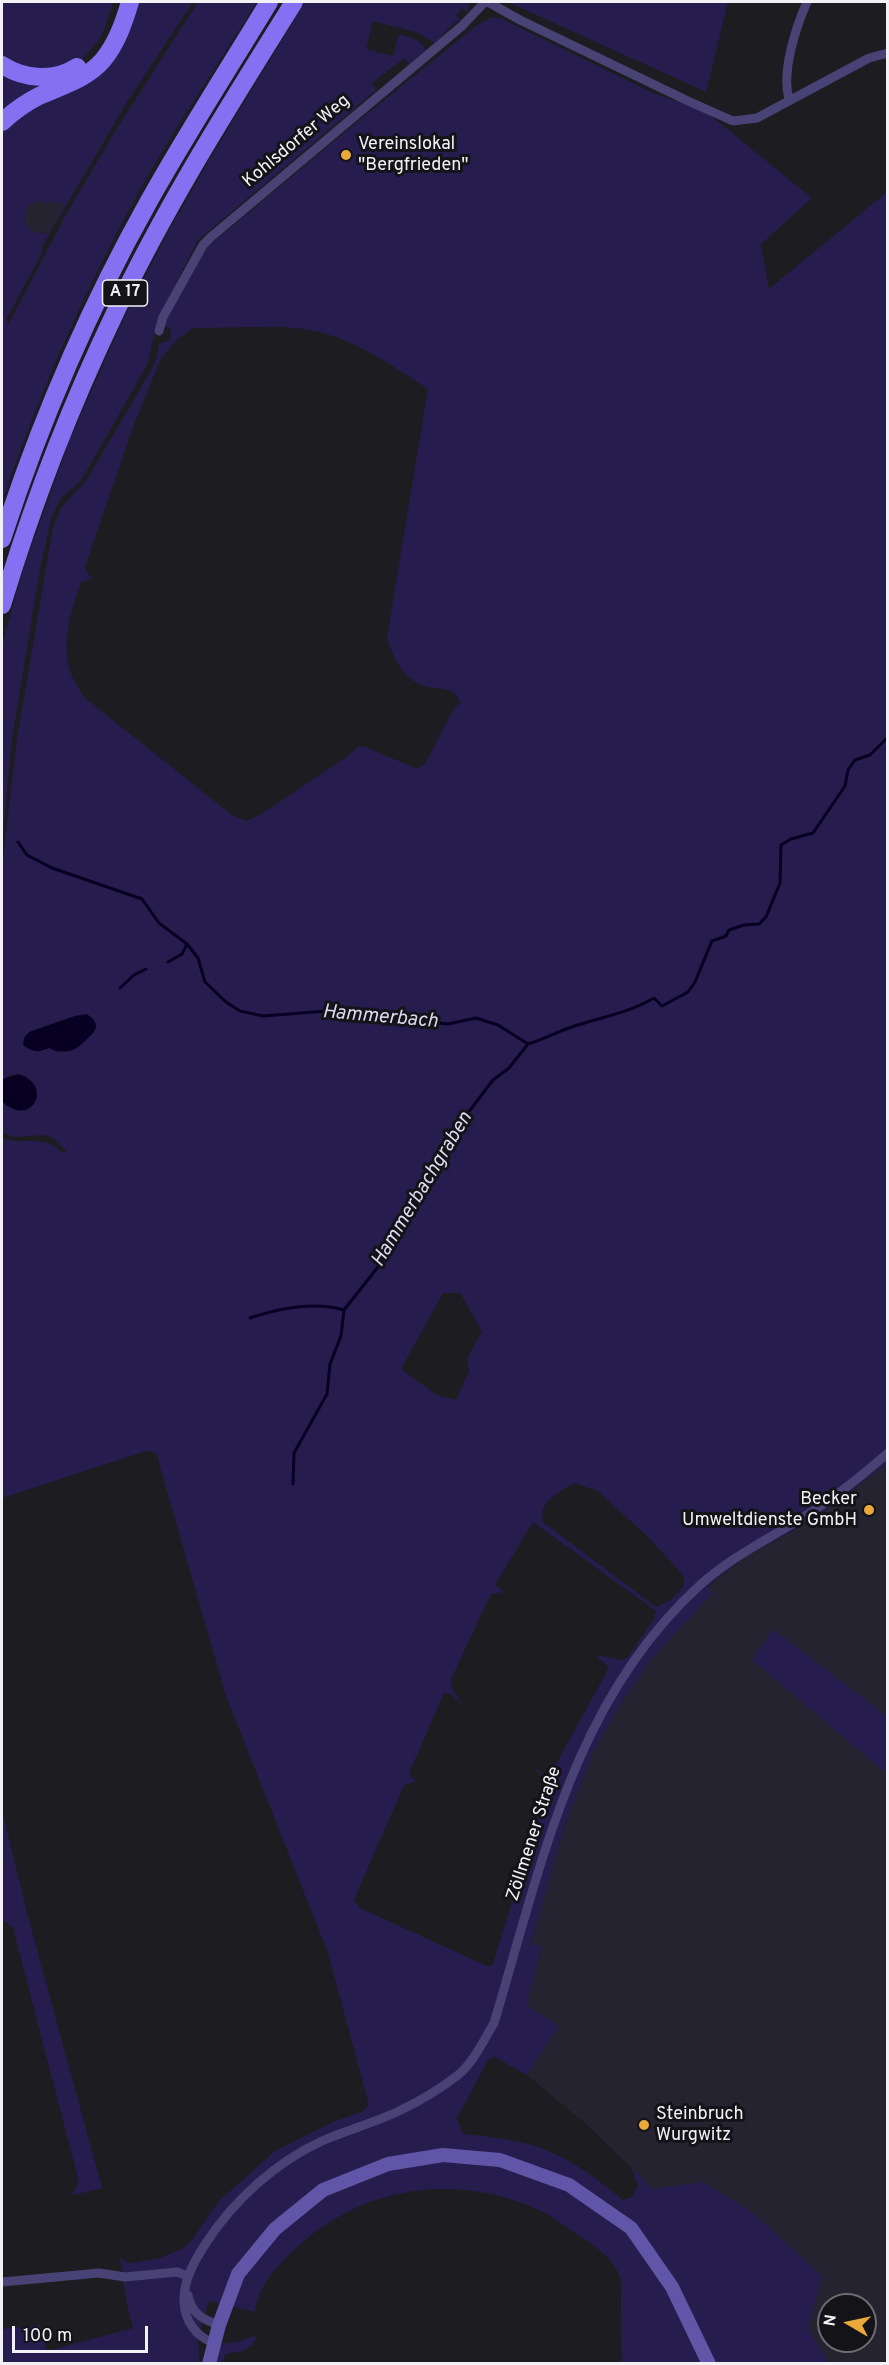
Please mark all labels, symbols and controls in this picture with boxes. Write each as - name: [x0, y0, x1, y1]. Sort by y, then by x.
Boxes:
- street label: Kohlsdorfer Weg: [239, 91, 355, 193]
- place label: Vereinslokal "Bergfrieden": [358, 134, 469, 176]
- marker: Vereinslokal "Bergfrieden": [339, 148, 353, 162]
- road number: A 17: [102, 280, 148, 306]
- water label: Hammerbach: [321, 1001, 439, 1035]
- water label: Hammerbachgraben: [367, 1108, 479, 1272]
- place label: Becker Umweltdienste GmbH: [682, 1489, 857, 1532]
- marker: Becker Umweltdienste GmbH: [862, 1503, 876, 1517]
- street label: Zöllmener Straße: [503, 1764, 567, 1904]
- place label: Steinbruch Wurgwitz: [656, 2104, 744, 2146]
- marker: Steinbruch Wurgwitz: [637, 2118, 651, 2132]
- north arrow: [817, 2293, 877, 2353]
- text: N: [820, 2313, 842, 2328]
- scale bar: [15, 2314, 152, 2352]
- text: 100 m: [23, 2325, 72, 2348]

